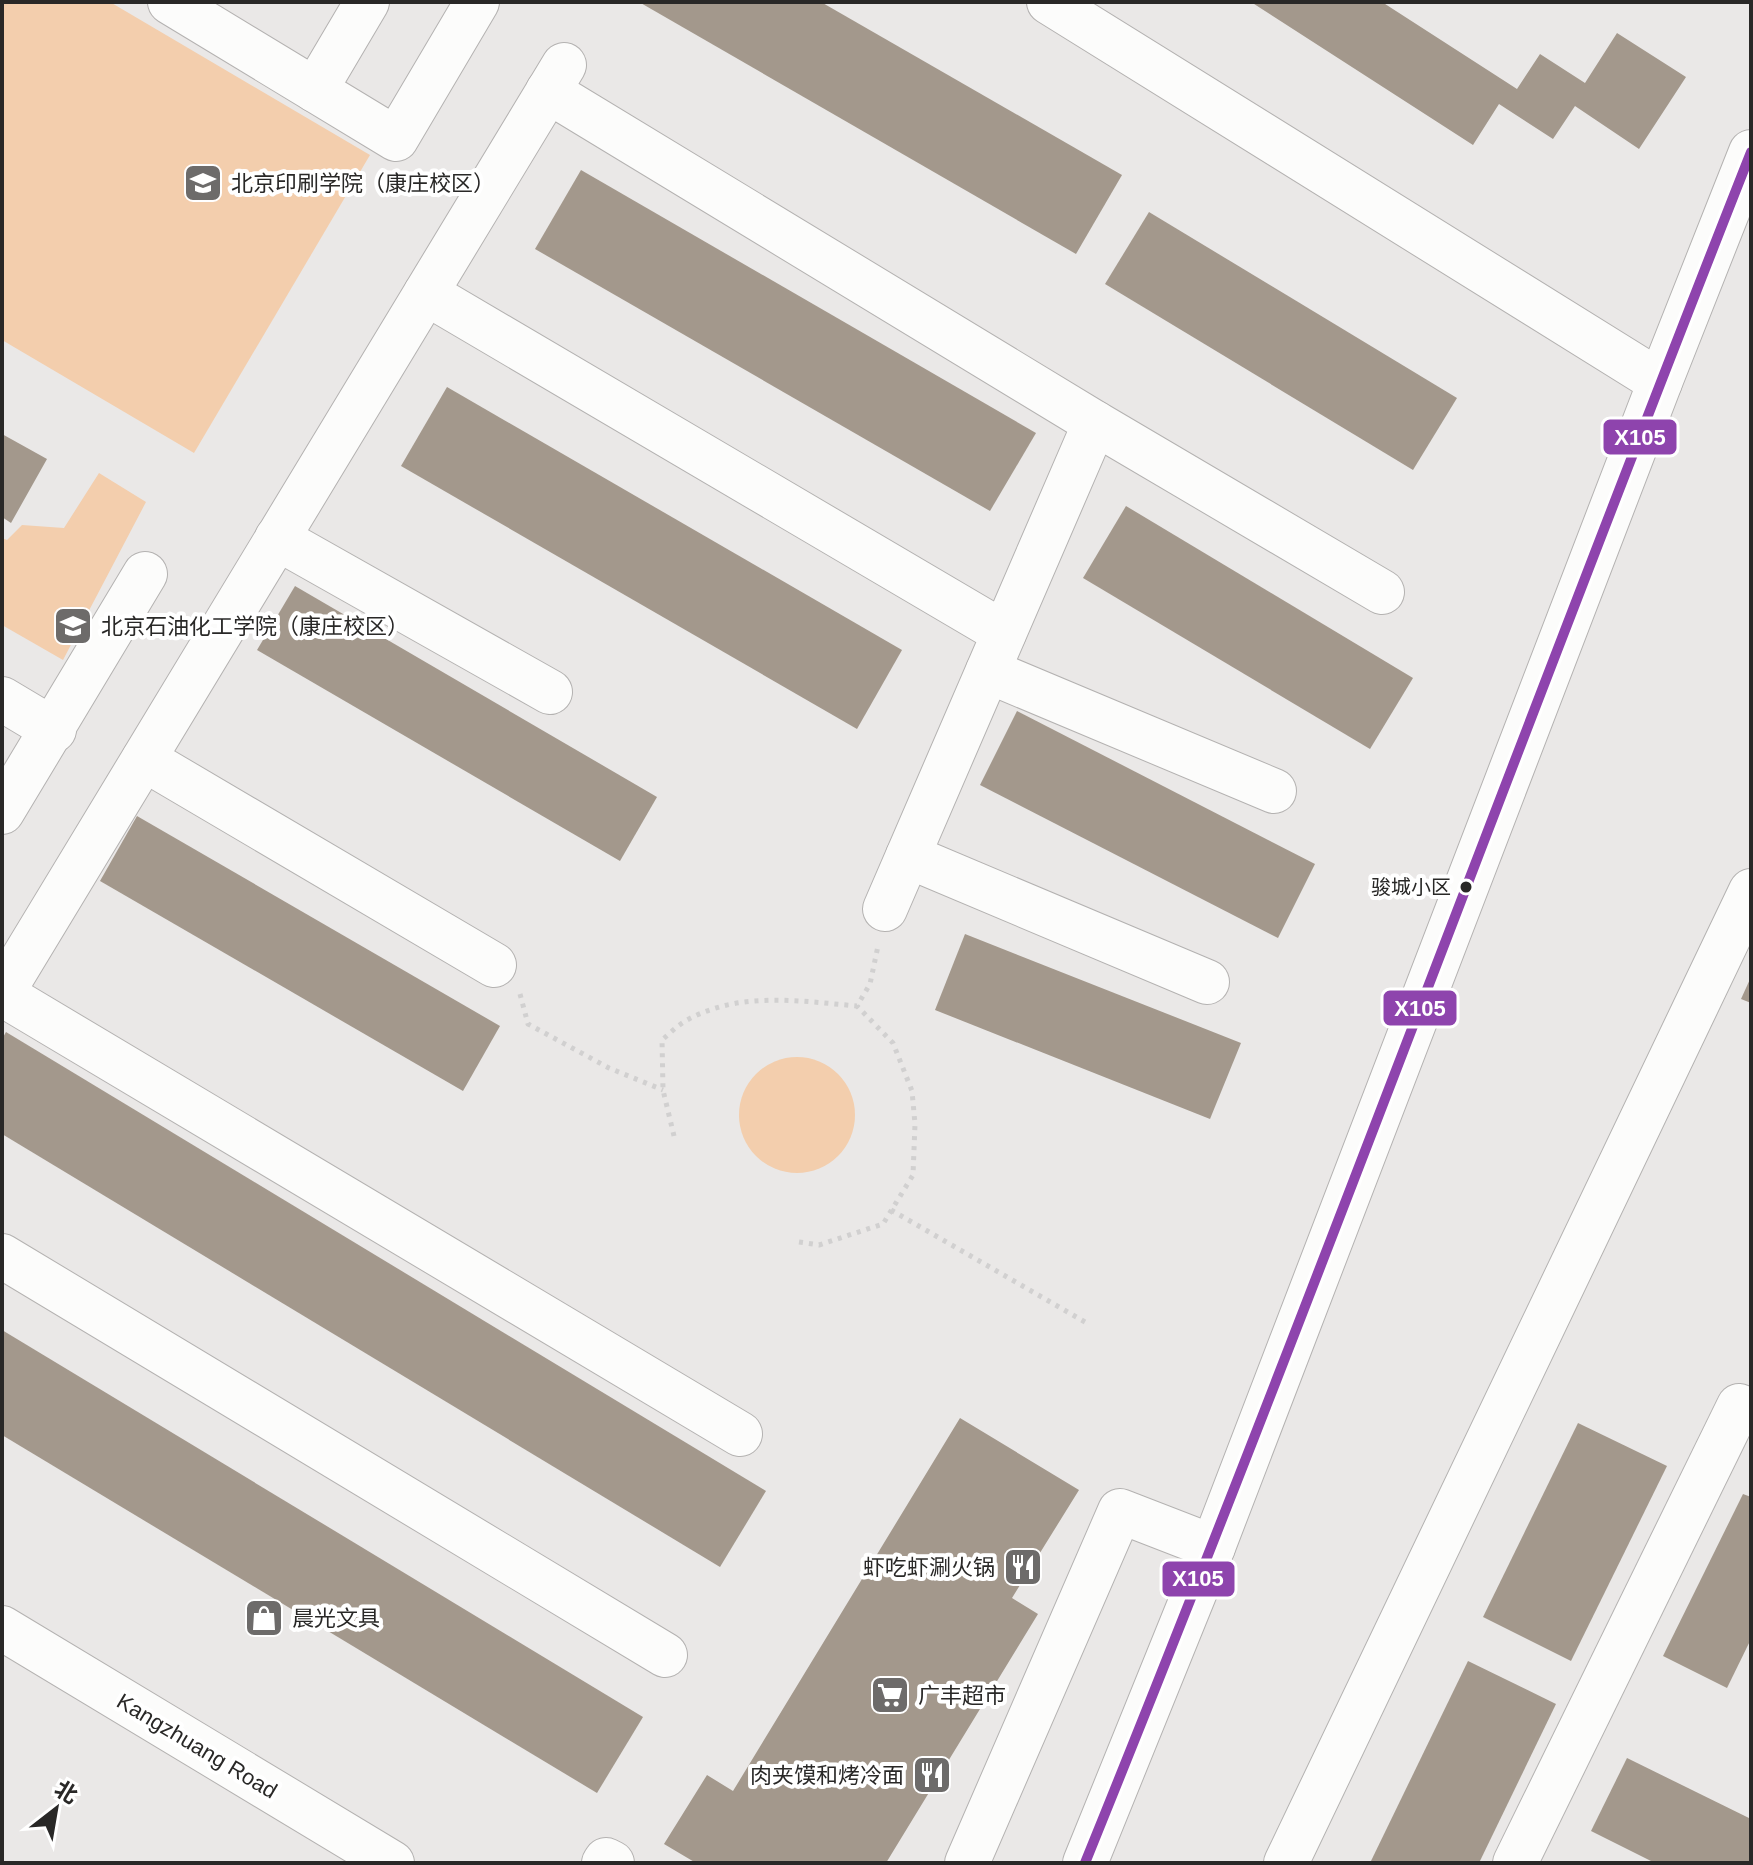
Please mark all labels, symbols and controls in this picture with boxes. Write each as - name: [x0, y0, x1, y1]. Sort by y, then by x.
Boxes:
- school or university icon: 北京印刷学院（康庄校区）: [182, 162, 224, 204]
- place label: 北京印刷学院（康庄校区）: [231, 171, 495, 196]
- line badge: X105: [1602, 418, 1678, 456]
- text: X105: [1614, 425, 1666, 450]
- school or university icon: 北京石油化工学院（康庄校区）: [52, 605, 94, 647]
- place label: 北京石油化工学院（康庄校区）: [101, 614, 409, 639]
- place label: 骏城小区: [1371, 876, 1451, 898]
- marker: 骏城小区: [1458, 879, 1474, 895]
- line badge: X105: [1382, 989, 1458, 1027]
- text: X105: [1394, 996, 1446, 1021]
- restaurant icon: 虾吃虾涮火锅: [1002, 1546, 1044, 1588]
- place label: 虾吃虾涮火锅: [863, 1555, 995, 1580]
- line badge: X105: [1161, 1560, 1236, 1598]
- text: X105: [1172, 1566, 1224, 1591]
- shop icon: 晨光文具: [243, 1597, 285, 1639]
- place label: 晨光文具: [292, 1606, 380, 1631]
- supermarket icon: 广丰超市: [869, 1674, 911, 1716]
- place label: 广丰超市: [918, 1683, 1006, 1708]
- street label: Kangzhuang Road: [112, 1688, 282, 1804]
- restaurant icon: 肉夹馍和烤冷面: [911, 1754, 953, 1796]
- place label: 肉夹馍和烤冷面: [750, 1763, 904, 1788]
- north arrow: [16, 1769, 96, 1849]
- text: 北: [50, 1776, 82, 1809]

